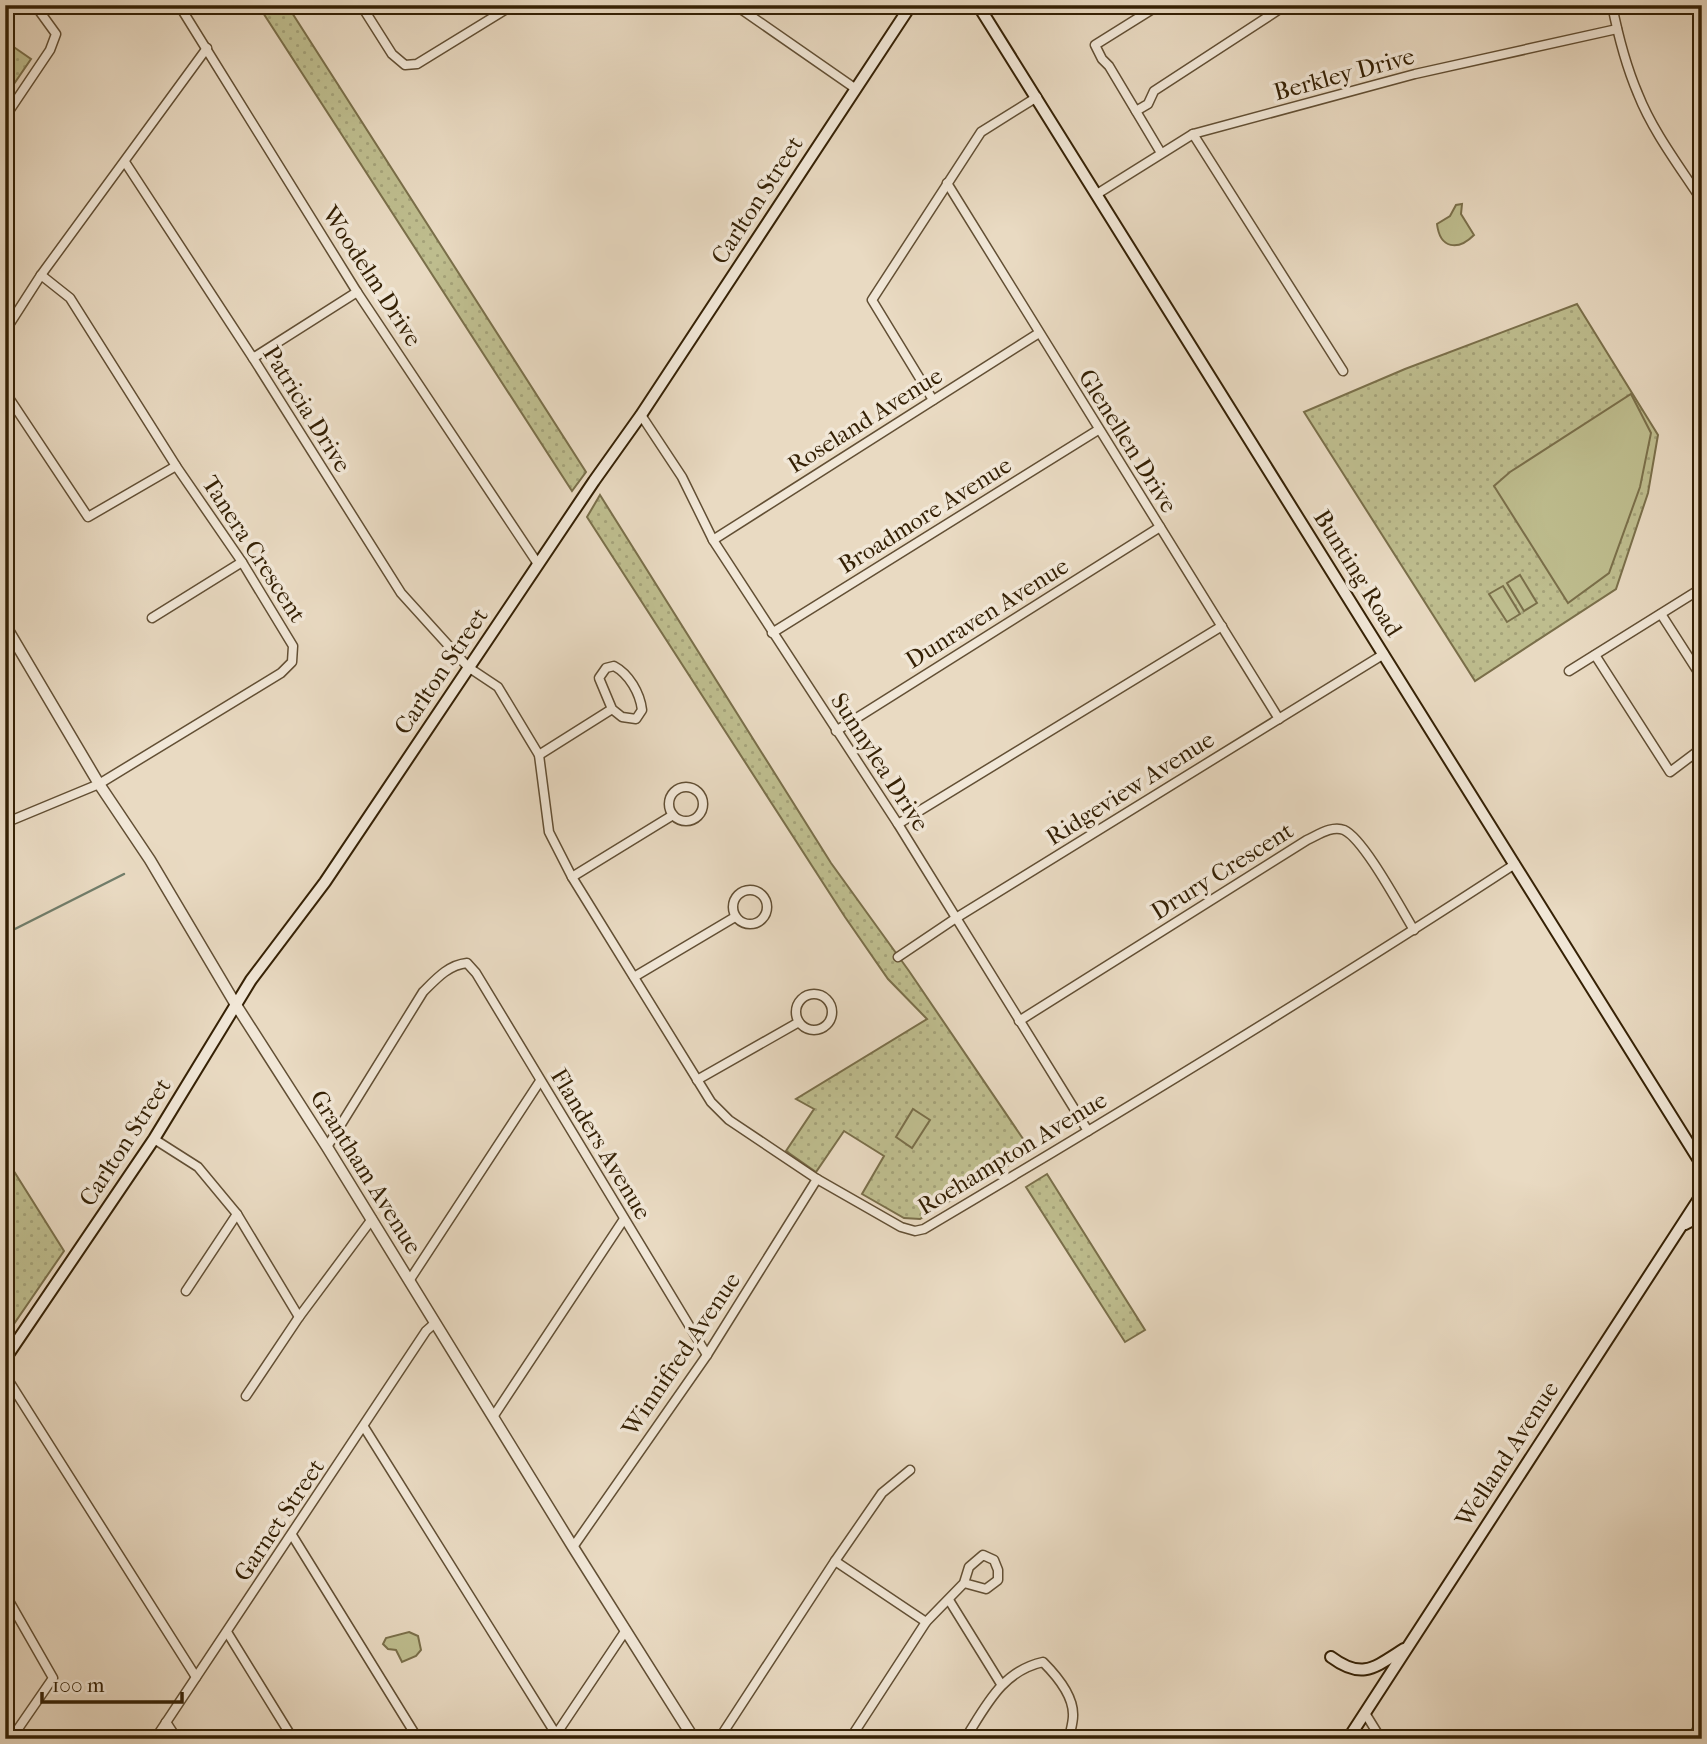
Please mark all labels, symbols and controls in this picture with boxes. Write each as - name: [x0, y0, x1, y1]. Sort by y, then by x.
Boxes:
- street label: Berkley Drive: [1271, 42, 1417, 106]
- street label: Carlton Street: [705, 130, 809, 269]
- street label: Woodelm Drive: [316, 200, 428, 351]
- street label: Patricia Drive: [257, 341, 357, 477]
- street label: Roseland Avenue: [782, 361, 948, 479]
- street label: Glenellen Drive: [1073, 364, 1183, 518]
- street label: Broadmore Avenue: [833, 450, 1017, 579]
- street label: Tanera Crescent: [196, 470, 312, 628]
- street label: Bunting Road: [1308, 505, 1409, 642]
- street label: Dunraven Avenue: [900, 552, 1074, 674]
- street label: Carlton Street: [388, 602, 494, 740]
- street label: Sunnylea Drive: [825, 688, 935, 836]
- street label: Ridgeview Avenue: [1041, 725, 1219, 851]
- street label: Drury Crescent: [1146, 816, 1298, 926]
- street label: Flanders Avenue: [545, 1063, 657, 1225]
- street label: Carlton Street: [73, 1072, 177, 1211]
- street label: Grantham Avenue: [304, 1085, 428, 1259]
- street label: Roehampton Avenue: [912, 1085, 1112, 1221]
- street label: Winnifred Avenue: [615, 1267, 746, 1442]
- street label: Welland Avenue: [1449, 1376, 1564, 1533]
- street label: Garnet Street: [228, 1453, 330, 1586]
- scale bar: [42, 1660, 182, 1704]
- text: 100 m: [52, 1673, 105, 1697]

